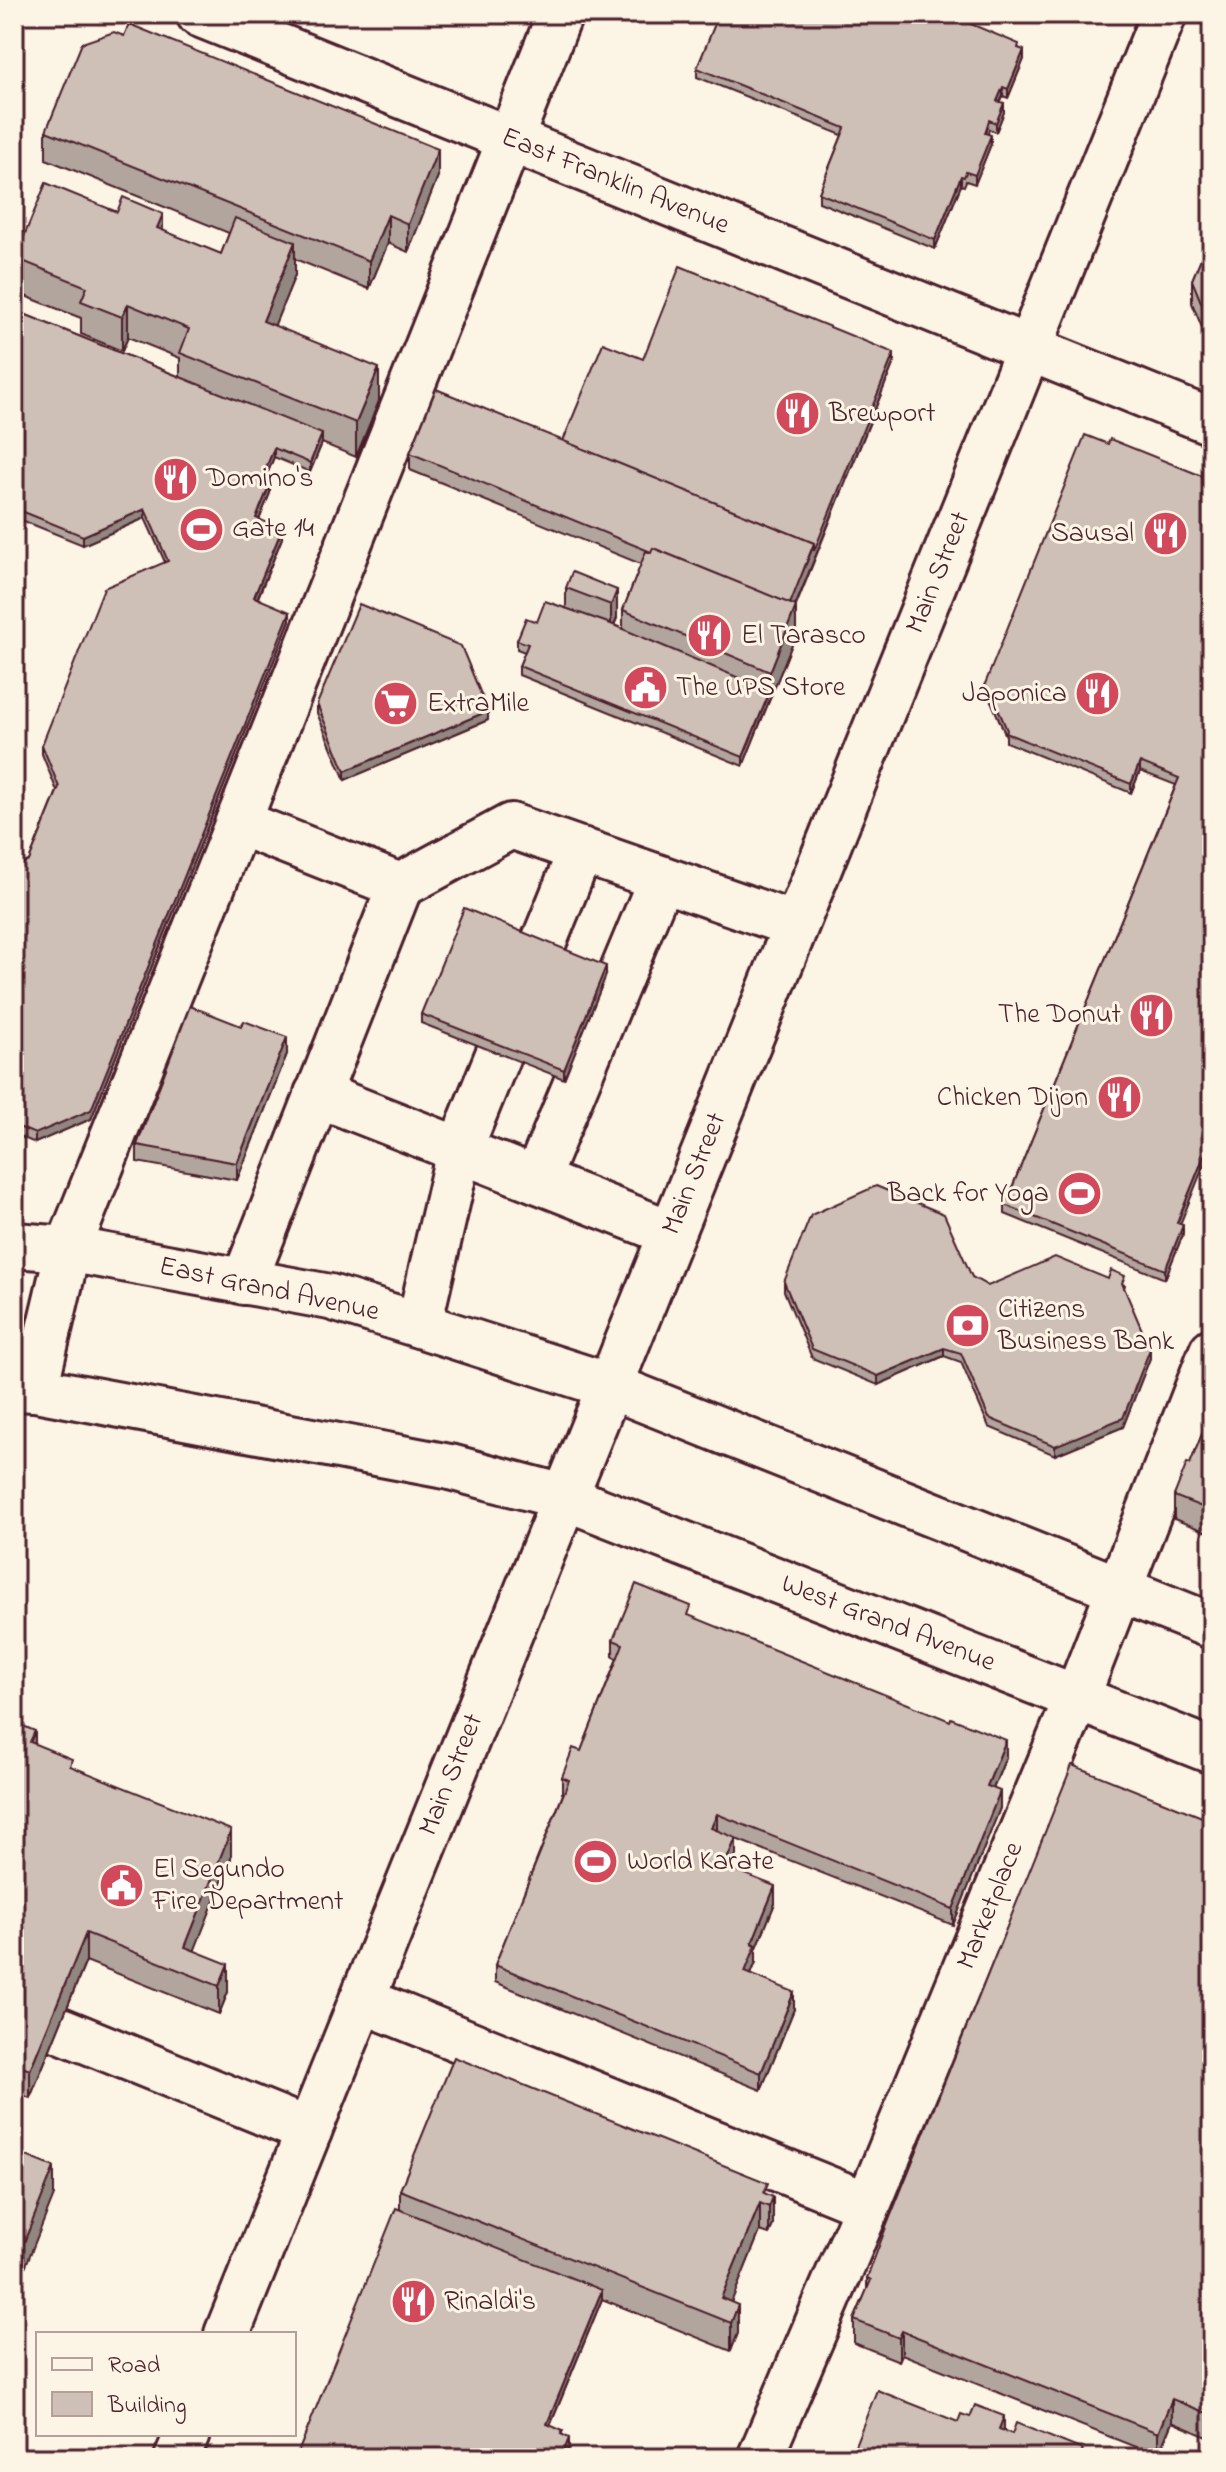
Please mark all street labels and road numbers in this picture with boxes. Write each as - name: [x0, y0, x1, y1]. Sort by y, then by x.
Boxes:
- street label: East Franklin Avenue: [495, 118, 736, 247]
- street label: Main Street: [896, 506, 982, 640]
- street label: Main Street: [652, 1107, 738, 1241]
- street label: East Grand Avenue: [155, 1247, 383, 1333]
- street label: West Grand Avenue: [775, 1564, 1002, 1684]
- street label: Main Street: [409, 1708, 495, 1842]
- street label: Marketplace: [947, 1836, 1035, 1976]

